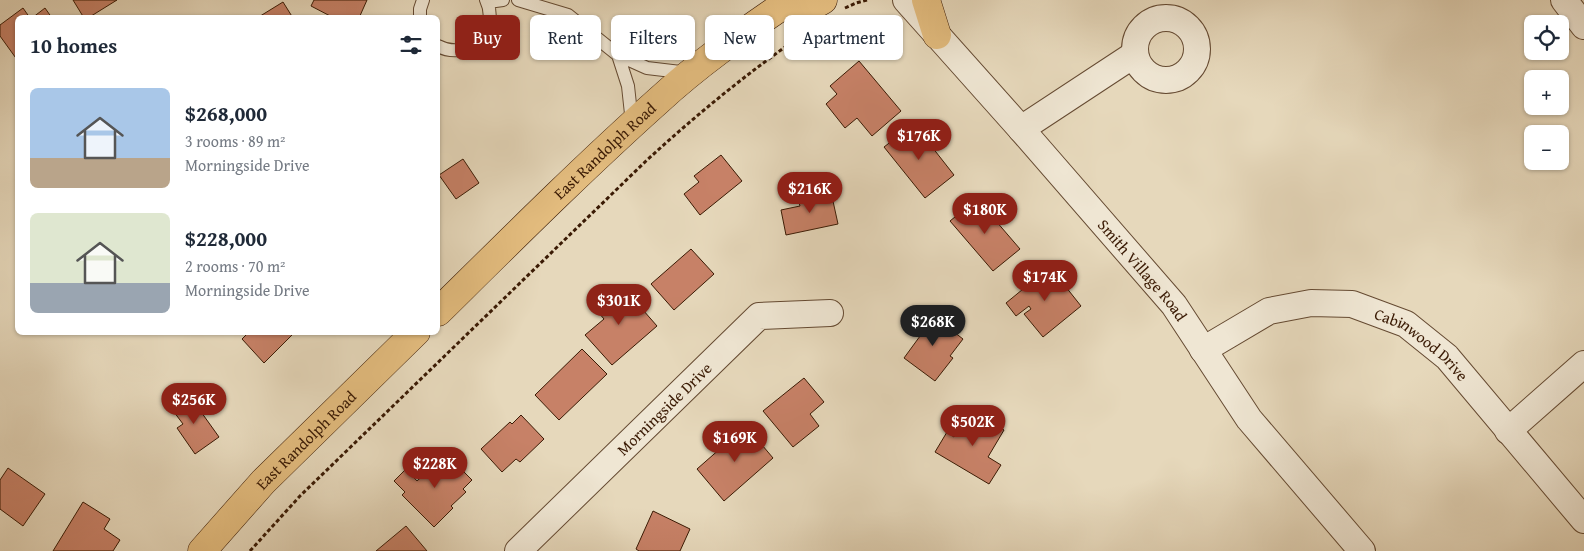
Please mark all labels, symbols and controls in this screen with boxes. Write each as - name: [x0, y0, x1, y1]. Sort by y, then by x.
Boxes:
- chip: Buy: [455, 15, 520, 60]
- chip: Rent: [530, 15, 601, 60]
- chip: Filters: [611, 15, 695, 60]
- chip: New: [705, 15, 774, 60]
- chip: Apartment: [784, 15, 903, 60]
- map controls: [1524, 15, 1569, 170]
- button: locate: [1524, 15, 1569, 60]
- text: 10 homes: [30, 30, 117, 61]
- icon: filters: [397, 31, 425, 59]
- button: +: [1524, 70, 1569, 115]
- street label: East Randolph Road: [548, 96, 662, 205]
- text: $268,000: [185, 98, 267, 129]
- icon: home: [70, 108, 130, 168]
- pin: $176K: [884, 119, 954, 161]
- text: $176K: [897, 123, 941, 147]
- button: −: [1524, 125, 1569, 170]
- text: 3 rooms · 89 m²: [185, 129, 285, 153]
- text: Morningside Drive: [185, 153, 310, 177]
- pin: $216K: [775, 172, 845, 214]
- text: $216K: [788, 176, 832, 200]
- pin: $180K: [950, 192, 1020, 235]
- text: $180K: [963, 197, 1007, 221]
- street label: Smith Village Road: [1092, 213, 1194, 326]
- text: $228,000: [185, 223, 267, 254]
- icon: home: [70, 233, 130, 293]
- text: 2 rooms · 70 m²: [185, 254, 285, 278]
- pin: $174K: [1010, 260, 1080, 302]
- text: $174K: [1023, 264, 1067, 288]
- text: Morningside Drive: [185, 278, 310, 302]
- pin: $301K: [584, 284, 654, 326]
- text: $301K: [597, 288, 641, 312]
- street label: Cabinwood Drive: [1371, 301, 1474, 386]
- pin: $268K: [898, 304, 968, 347]
- text: $268K: [911, 309, 955, 333]
- street label: Morningside Drive: [611, 356, 717, 461]
- pin: $256K: [159, 382, 229, 425]
- street label: East Randolph Road: [250, 385, 362, 495]
- text: $256K: [172, 387, 216, 411]
- pin: $502K: [938, 404, 1008, 447]
- text: $502K: [951, 409, 995, 433]
- pin: $169K: [700, 420, 770, 463]
- text: $169K: [713, 425, 757, 449]
- pin: $228K: [400, 446, 470, 489]
- text: $228K: [413, 451, 457, 475]

